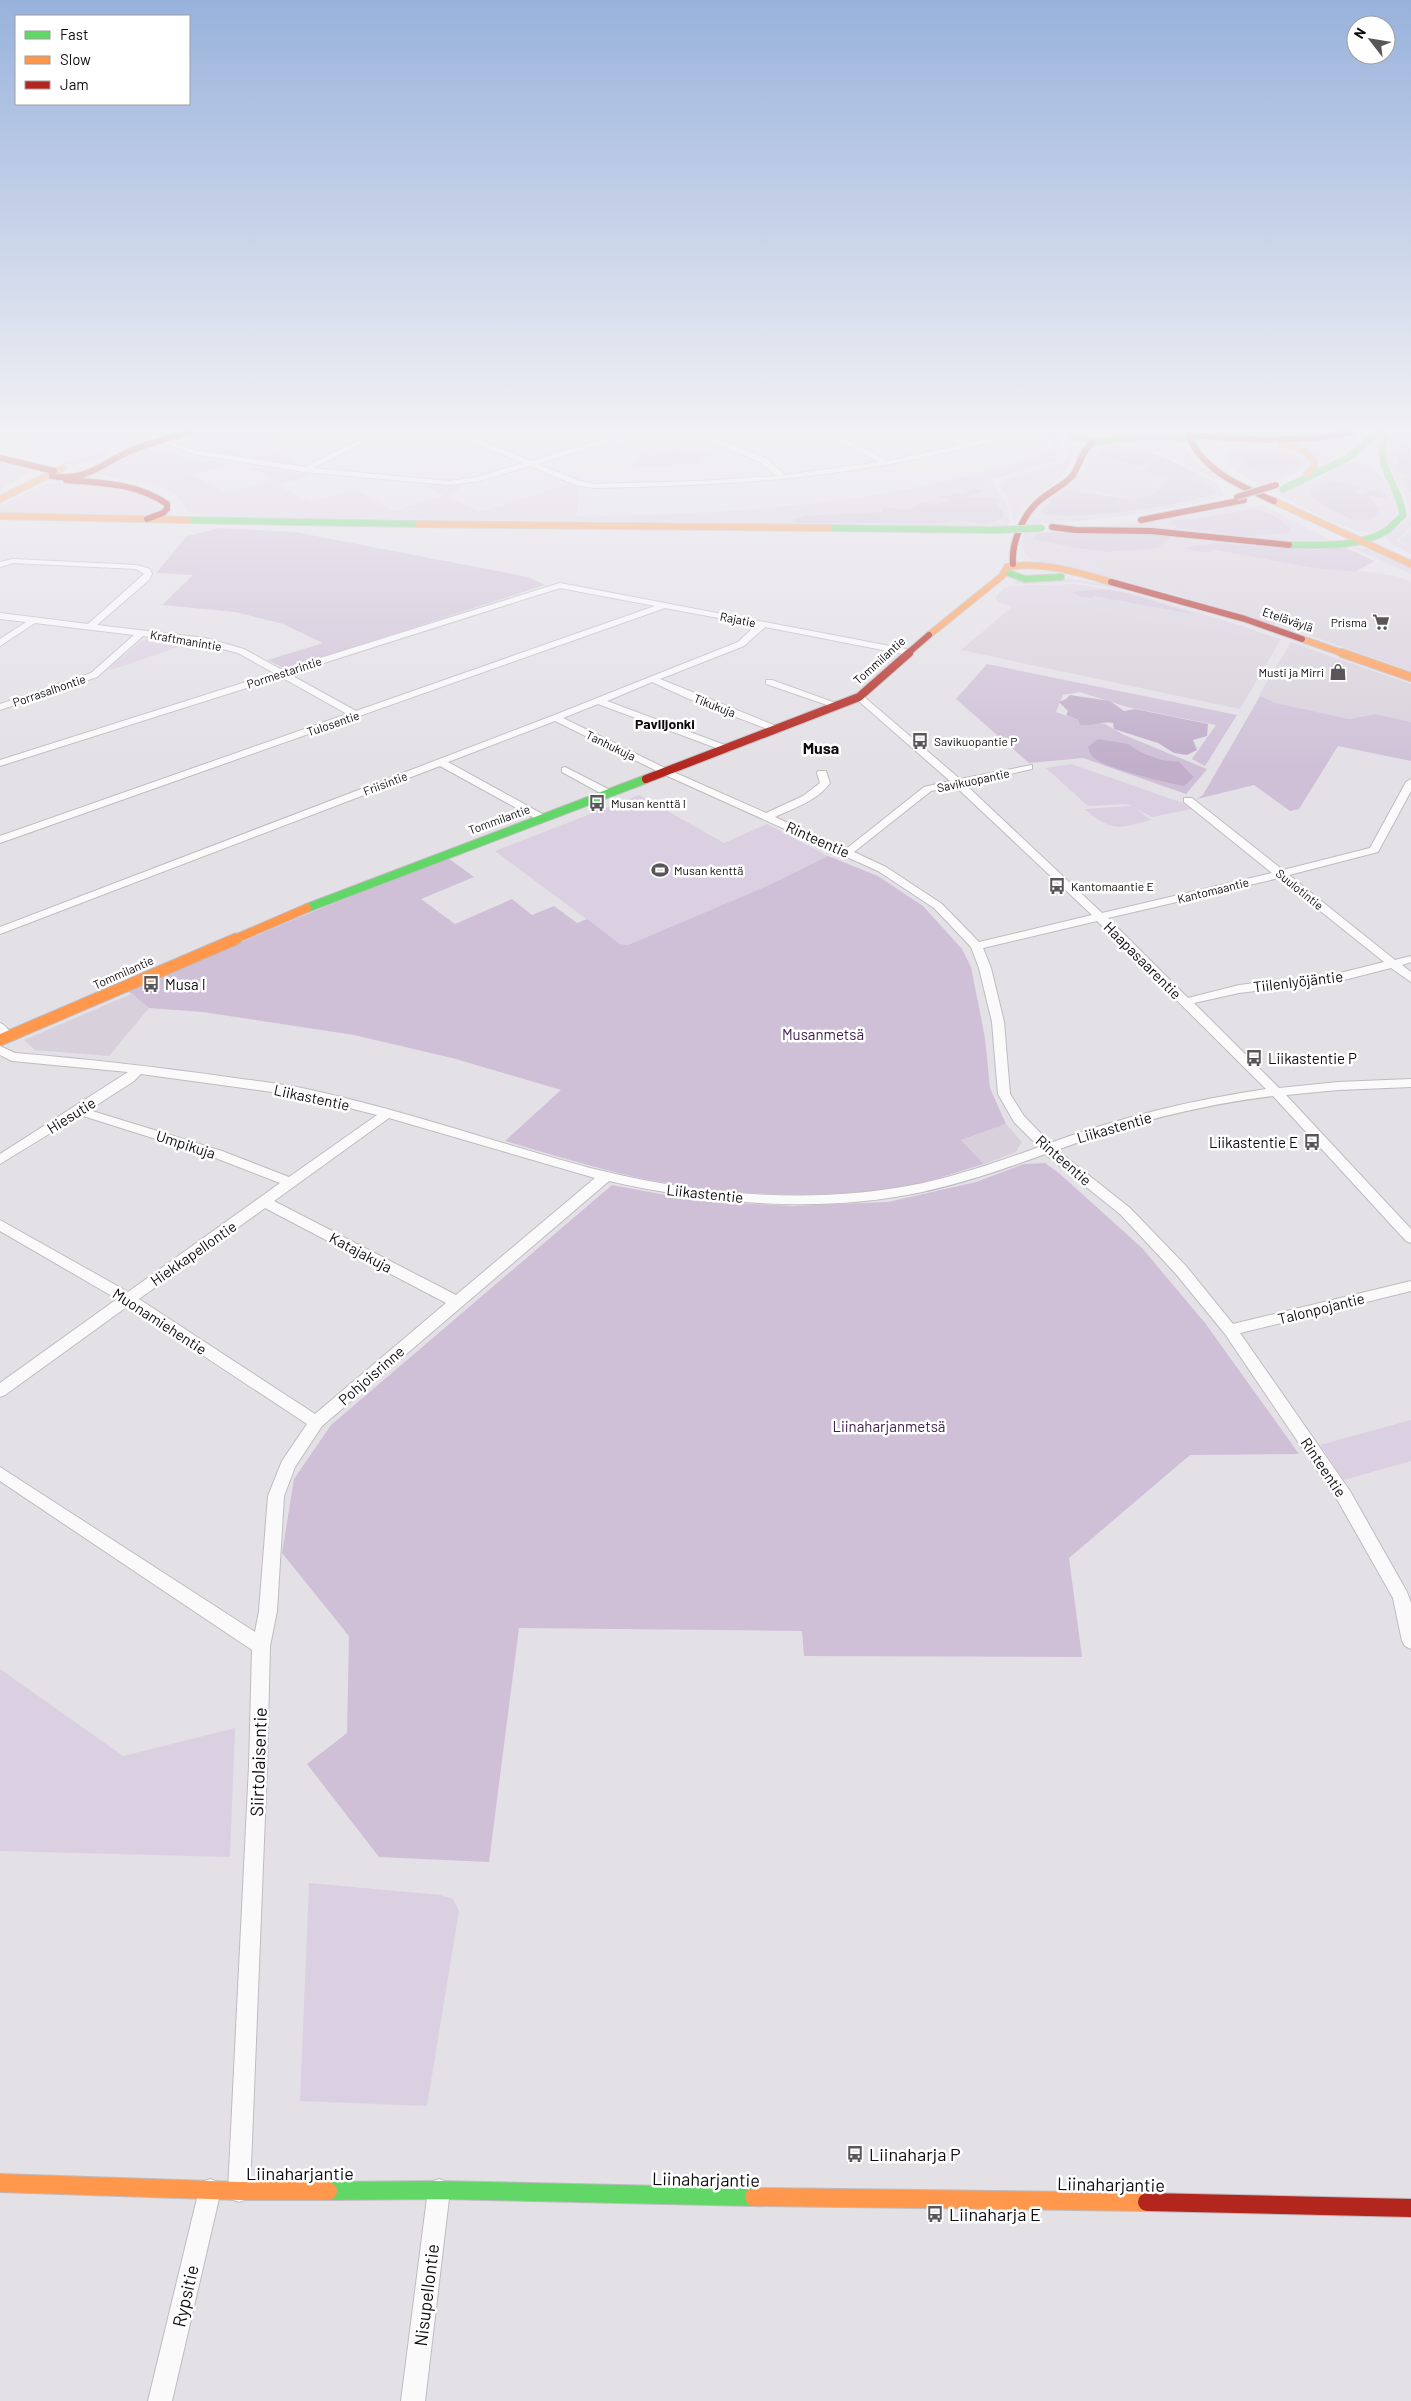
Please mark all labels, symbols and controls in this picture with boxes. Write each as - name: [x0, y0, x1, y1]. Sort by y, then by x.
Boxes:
- legend: [15, 15, 190, 105]
- north arrow: [1346, 15, 1396, 65]
- text: Fast: [60, 25, 88, 43]
- text: N: [1350, 25, 1369, 41]
- text: Slow: [60, 50, 91, 68]
- text: Jam: [60, 75, 89, 93]
- street label: Eteläväylä: [1261, 604, 1315, 634]
- street label: Rajatie: [719, 609, 757, 629]
- supermarket icon: Prisma: [1371, 612, 1391, 632]
- place label: Prisma: [1331, 615, 1367, 629]
- street label: Kraftmanintie: [149, 627, 223, 653]
- street label: Tommilantie: [850, 633, 908, 687]
- street label: Pormestarintie: [245, 653, 323, 691]
- shop icon: Musti ja Mirri: [1328, 662, 1348, 682]
- place label: Musti ja Mirri: [1258, 665, 1324, 679]
- street label: Porrasalhontie: [11, 671, 87, 709]
- street label: Tikukuja: [692, 691, 738, 719]
- street label: Tulosentie: [305, 708, 361, 738]
- district label: Paviljonki: [635, 715, 695, 732]
- street label: Tanhukuja: [584, 727, 638, 763]
- bus stop icon: Savikuopantie P: [910, 731, 930, 751]
- place label: Savikuopantie P: [934, 734, 1017, 748]
- district label: Musa: [803, 738, 839, 757]
- street label: Savikuopantie: [935, 765, 1011, 795]
- street label: Friisintie: [361, 768, 409, 798]
- bus stop icon: Musan kenttä I: [587, 793, 607, 813]
- place label: Musan kenttä I: [611, 796, 686, 810]
- street label: Tommilantie: [466, 801, 532, 837]
- street label: Rinteentie: [783, 817, 853, 861]
- sports icon: Musan kenttä: [650, 860, 670, 880]
- place label: Musan kenttä: [674, 863, 743, 877]
- street label: Suulotintie: [1274, 866, 1326, 912]
- street label: Kantomaantie: [1176, 874, 1250, 906]
- bus stop icon: Kantomaantie E: [1047, 876, 1067, 896]
- place label: Kantomaantie E: [1071, 879, 1154, 893]
- street label: Haapasaarentie: [1100, 917, 1186, 1003]
- street label: Tommilantie: [91, 952, 155, 992]
- street label: Tiilenlyöjäntie: [1252, 967, 1344, 995]
- bus stop icon: Musa I: [141, 974, 161, 994]
- place label: Musa I: [165, 975, 206, 993]
- park label: Musanmetsä: [782, 1025, 864, 1043]
- bus stop icon: Liikastentie P: [1244, 1048, 1264, 1068]
- place label: Liikastentie P: [1268, 1049, 1357, 1067]
- street label: Liikastentie: [272, 1080, 352, 1114]
- street label: Hiesutie: [43, 1093, 99, 1137]
- street label: Liikastentie: [1075, 1108, 1153, 1146]
- street label: Umpikuja: [154, 1126, 218, 1162]
- street label: Rinteentie: [1033, 1131, 1095, 1189]
- bus stop icon: Liikastentie E: [1302, 1132, 1322, 1152]
- place label: Liikastentie E: [1209, 1133, 1298, 1151]
- street label: Liikastentie: [666, 1180, 744, 1206]
- street label: Hiekkapellontie: [147, 1217, 239, 1289]
- street label: Katajakuja: [327, 1228, 395, 1276]
- street label: Muonamiehentie: [110, 1284, 210, 1358]
- street label: Talonpojantie: [1276, 1289, 1366, 1327]
- street label: Pohjoisrinne: [334, 1342, 408, 1408]
- park label: Liinaharjanmetsä: [832, 1417, 946, 1435]
- street label: Rinteentie: [1298, 1434, 1350, 1500]
- street label: Siirtolaisentie: [245, 1707, 271, 1817]
- place label: Liinaharja P: [869, 2143, 961, 2165]
- bus stop icon: Liinaharja P: [845, 2144, 865, 2164]
- street label: Liinaharjantie: [246, 2162, 354, 2184]
- street label: Liinaharjantie: [652, 2167, 760, 2191]
- street label: Liinaharjantie: [1057, 2172, 1165, 2196]
- place label: Liinaharja E: [949, 2203, 1041, 2225]
- bus stop icon: Liinaharja E: [925, 2204, 945, 2224]
- street label: Nisupellontie: [409, 2243, 443, 2347]
- street label: Rypsitie: [167, 2263, 203, 2329]

